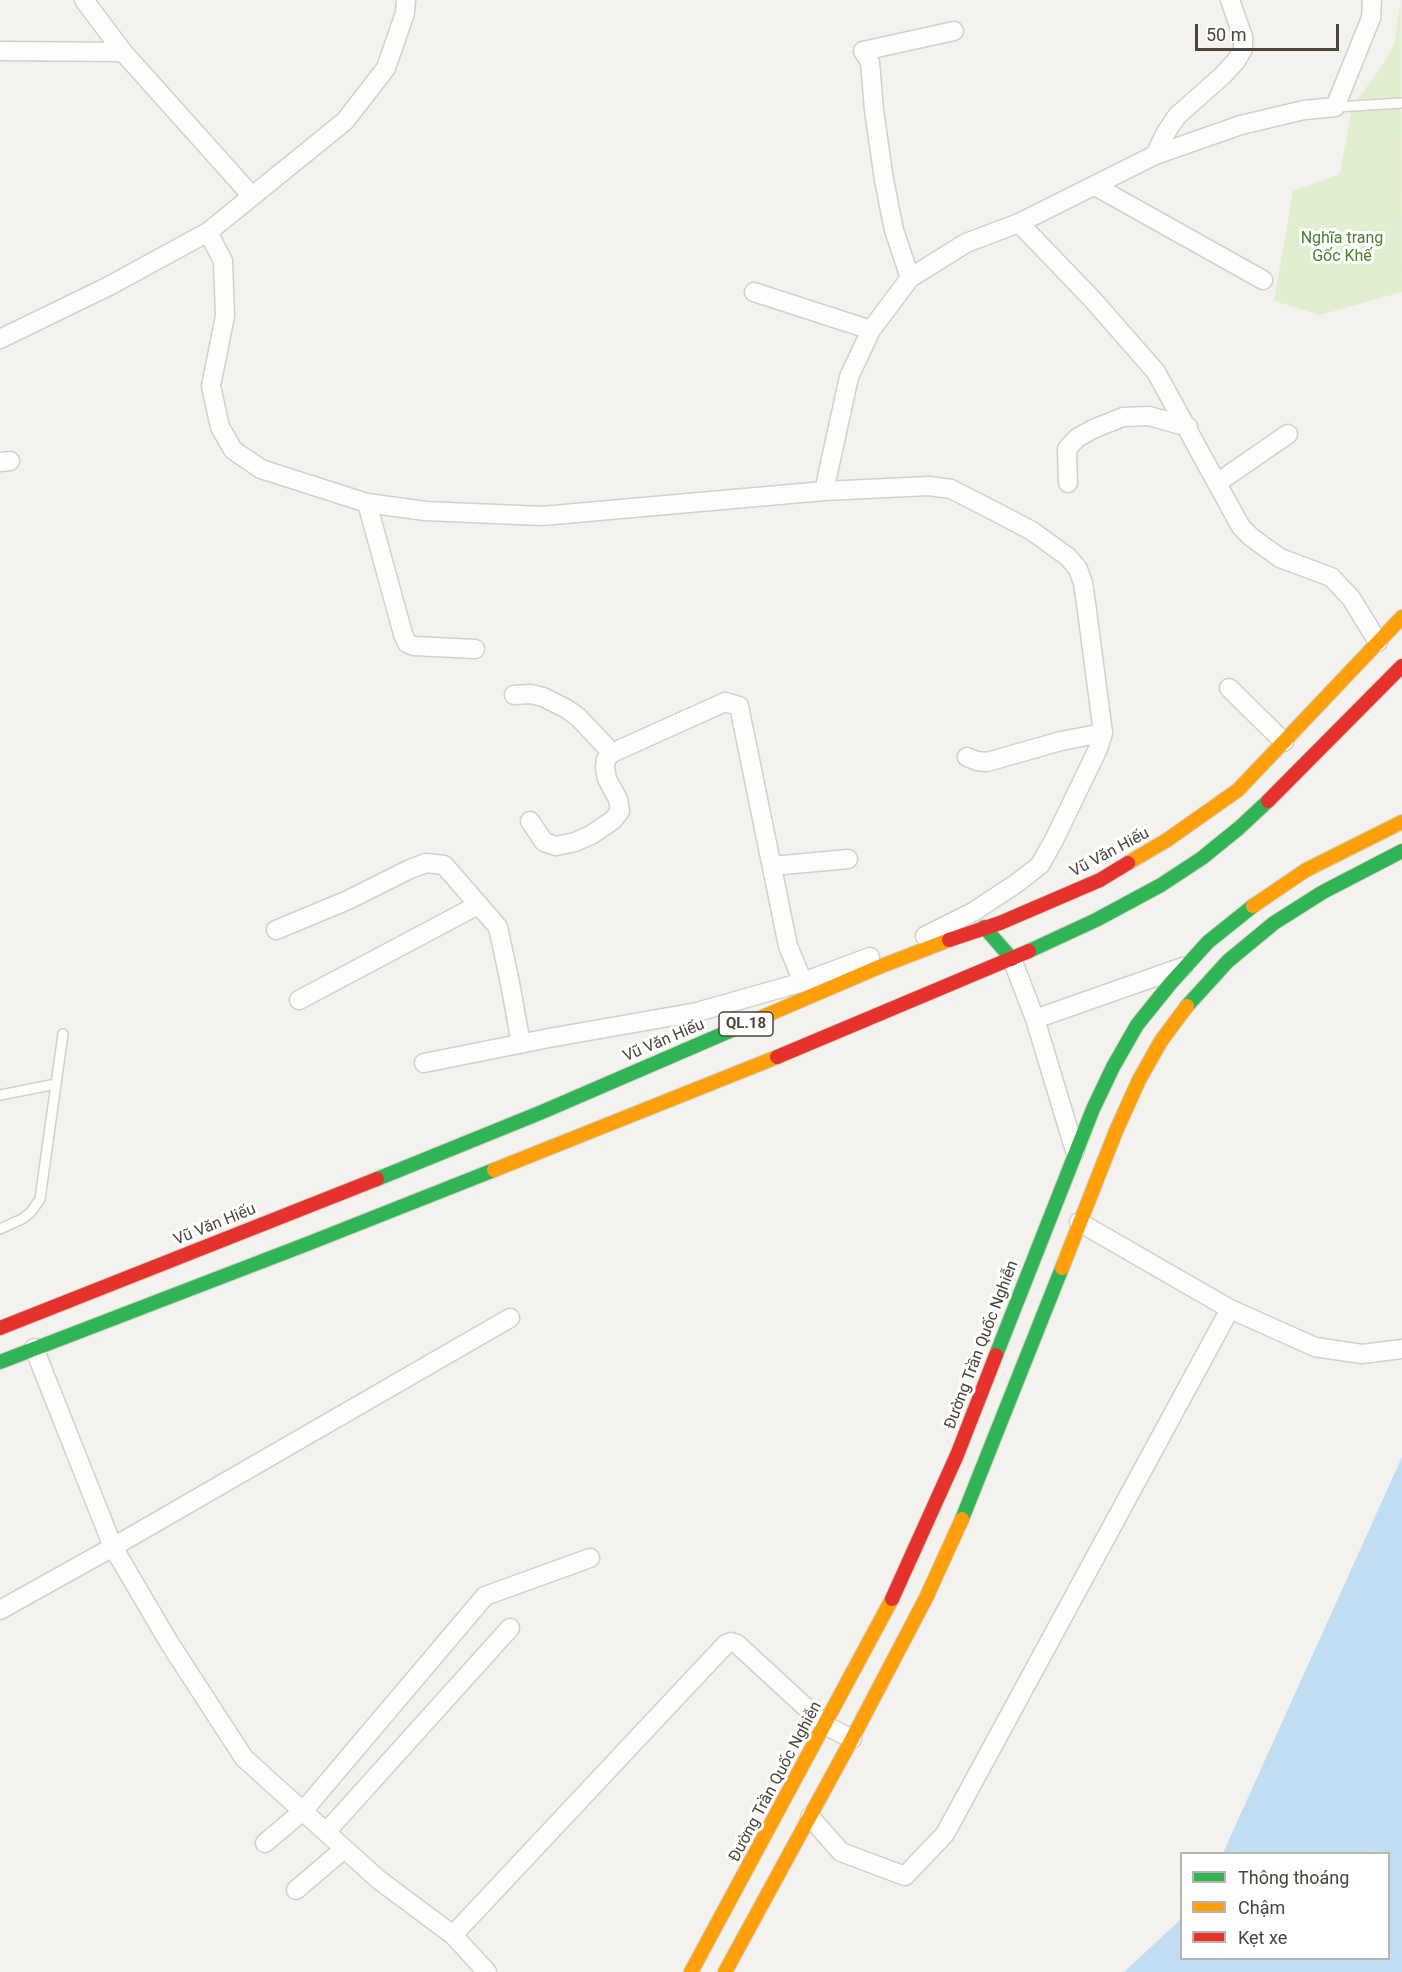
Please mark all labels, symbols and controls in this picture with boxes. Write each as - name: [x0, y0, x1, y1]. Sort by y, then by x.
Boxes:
- scale bar: [1198, 12, 1342, 50]
- text: 50 m: [1206, 24, 1246, 45]
- park label: Nghĩa trang Gốc Khế: [1301, 229, 1383, 267]
- street label: Vũ Văn Hiếu: [1067, 824, 1153, 882]
- road number: QL.18: [719, 1012, 773, 1036]
- street label: Vũ Văn Hiếu: [620, 1015, 708, 1067]
- street label: Vũ Văn Hiếu: [171, 1200, 259, 1250]
- street label: Đường Trần Quốc Nghiễn: [941, 1258, 1023, 1432]
- street label: Đường Trần Quốc Nghiễn: [726, 1699, 826, 1865]
- legend: [1180, 1852, 1390, 1960]
- text: Thông thoáng: [1238, 1867, 1349, 1888]
- text: Chậm: [1238, 1897, 1285, 1918]
- text: Kẹt xe: [1238, 1927, 1287, 1948]

